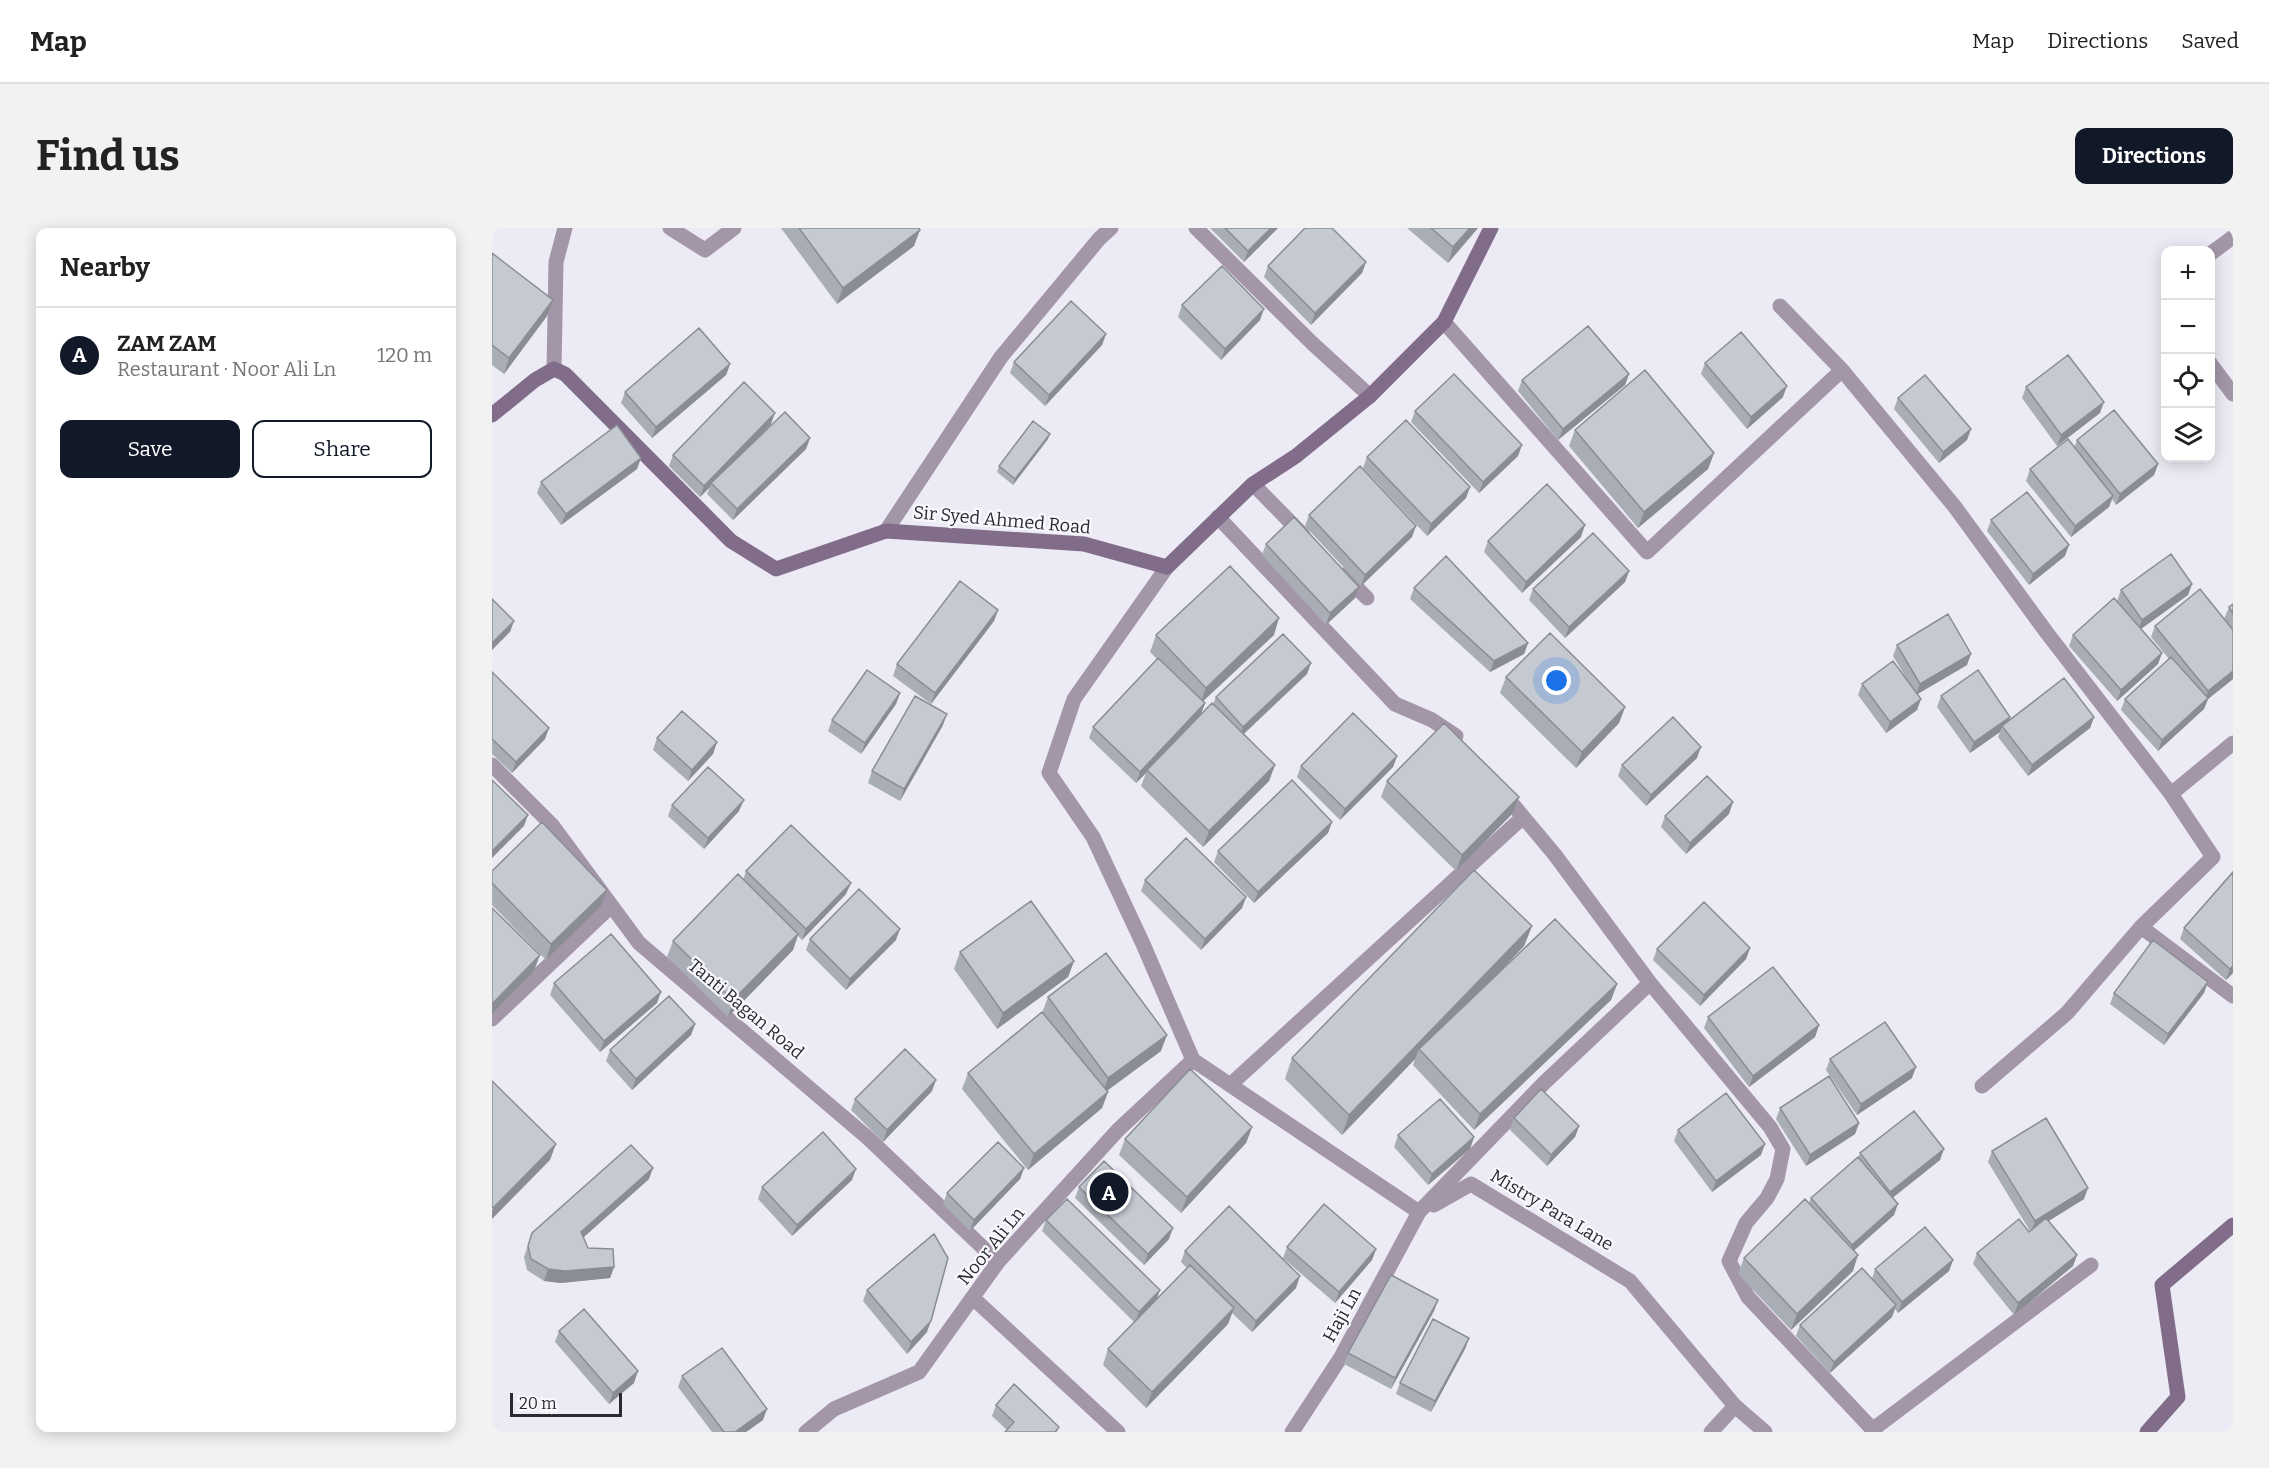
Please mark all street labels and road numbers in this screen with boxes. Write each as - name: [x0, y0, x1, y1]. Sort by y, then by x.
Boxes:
- street label: Sir Syed Ahmed Road: [912, 501, 1092, 539]
- street label: Tanti Bagan Road: [684, 954, 809, 1064]
- street label: Mistry Para Lane: [1487, 1165, 1617, 1255]
- street label: Noor Ali Ln: [953, 1202, 1029, 1289]
- street label: Haji Ln: [1318, 1283, 1366, 1346]

